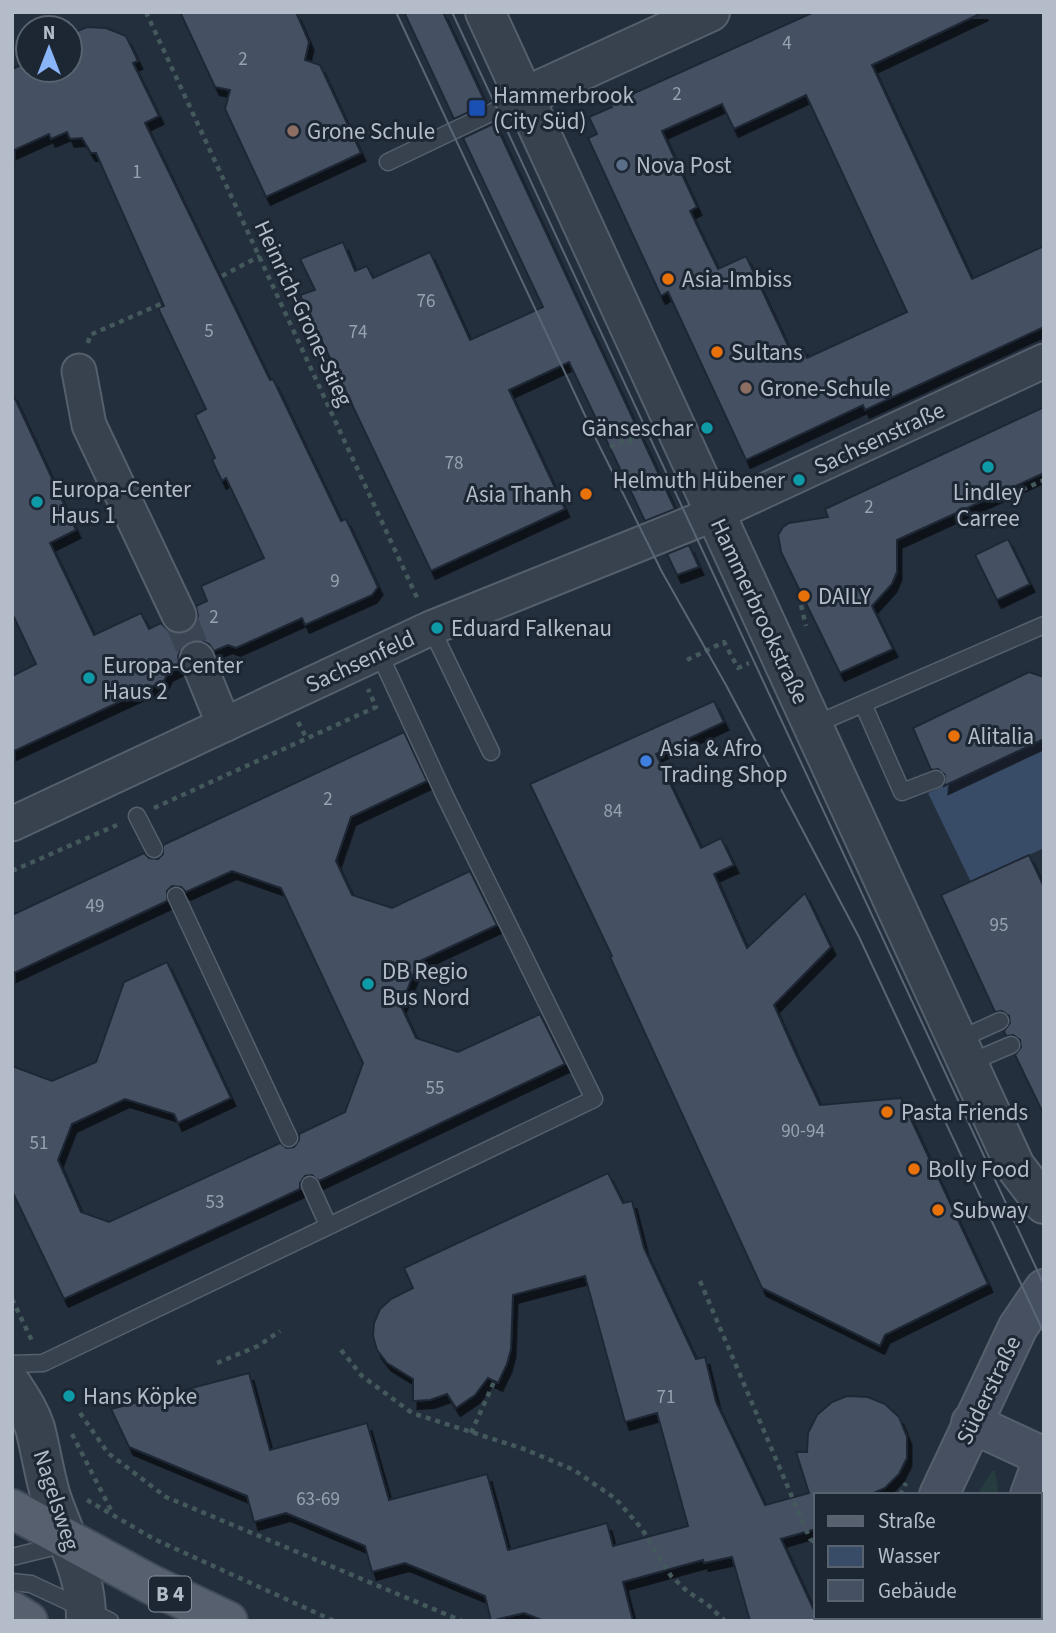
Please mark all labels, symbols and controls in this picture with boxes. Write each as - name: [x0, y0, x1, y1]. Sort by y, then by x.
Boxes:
- north arrow: [14, 14, 84, 84]
- text: N: [43, 20, 55, 47]
- house number: 4: [782, 30, 792, 57]
- house number: 2: [238, 46, 248, 73]
- place label: Hammerbrook (City Süd): [493, 79, 635, 138]
- house number: 2: [672, 81, 682, 108]
- marker: Hammerbrook (City Süd): [467, 98, 487, 118]
- place label: Grone Schule: [307, 115, 435, 148]
- marker: Grone Schule: [285, 123, 301, 139]
- place label: Nova Post: [636, 149, 732, 182]
- marker: Nova Post: [614, 157, 630, 173]
- house number: 1: [132, 159, 142, 186]
- street label: Heinrich-Grone-Stieg: [246, 215, 361, 412]
- place label: Asia-Imbiss: [682, 263, 792, 296]
- marker: Asia-Imbiss: [660, 271, 676, 287]
- house number: 76: [417, 288, 435, 315]
- house number: 5: [204, 318, 214, 345]
- house number: 74: [349, 319, 367, 346]
- place label: Sultans: [731, 336, 803, 369]
- marker: Sultans: [709, 344, 725, 360]
- place label: Grone-Schule: [760, 372, 890, 405]
- marker: Grone-Schule: [738, 380, 754, 396]
- street label: Sachsenstraße: [808, 394, 950, 483]
- place label: Gänseschar: [581, 412, 694, 445]
- marker: Gänseschar: [699, 420, 715, 436]
- house number: 78: [445, 450, 463, 477]
- marker: Lindley Carree: [980, 459, 996, 475]
- place label: Helmuth Hübener: [613, 464, 786, 497]
- marker: Helmuth Hübener: [791, 472, 807, 488]
- place label: Europa-Center Haus 1: [51, 473, 192, 532]
- place label: Lindley Carree: [953, 476, 1023, 535]
- place label: Asia Thanh: [466, 478, 572, 511]
- marker: Asia Thanh: [578, 486, 594, 502]
- marker: Europa-Center Haus 1: [29, 494, 45, 510]
- house number: 2: [864, 494, 874, 521]
- street label: Hammerbrookstraße: [702, 513, 817, 710]
- house number: 9: [330, 568, 340, 595]
- place label: DAILY: [818, 580, 871, 613]
- marker: DAILY: [796, 588, 812, 604]
- house number: 2: [209, 604, 219, 631]
- place label: Eduard Falkenau: [451, 612, 612, 645]
- marker: Eduard Falkenau: [429, 620, 445, 636]
- street label: Sachsenfeld: [300, 622, 420, 701]
- place label: Europa-Center Haus 2: [103, 649, 244, 708]
- marker: Europa-Center Haus 2: [81, 670, 97, 686]
- place label: Alitalia: [968, 720, 1034, 753]
- marker: Alitalia: [946, 728, 962, 744]
- place label: Asia & Afro Trading Shop: [660, 732, 788, 791]
- marker: Asia & Afro Trading Shop: [638, 753, 654, 769]
- house number: 2: [323, 786, 333, 813]
- house number: 84: [604, 798, 622, 825]
- house number: 49: [86, 893, 104, 920]
- house number: 95: [990, 912, 1008, 939]
- place label: DB Regio Bus Nord: [382, 955, 470, 1014]
- marker: DB Regio Bus Nord: [360, 976, 376, 992]
- house number: 55: [426, 1075, 444, 1102]
- place label: Pasta Friends: [901, 1096, 1028, 1129]
- marker: Pasta Friends: [879, 1104, 895, 1120]
- house number: 90-94: [781, 1118, 825, 1145]
- house number: 51: [30, 1130, 48, 1157]
- place label: Bolly Food: [928, 1153, 1030, 1186]
- marker: Bolly Food: [906, 1161, 922, 1177]
- house number: 53: [206, 1189, 224, 1216]
- place label: Subway: [952, 1194, 1028, 1227]
- marker: Subway: [930, 1202, 946, 1218]
- street label: Süderstraße: [948, 1330, 1029, 1450]
- place label: Hans Köpke: [83, 1380, 197, 1413]
- house number: 71: [657, 1384, 675, 1411]
- marker: Hans Köpke: [61, 1388, 77, 1404]
- street label: Nagelsweg: [25, 1446, 88, 1555]
- house number: 63-69: [296, 1486, 340, 1513]
- legend: [814, 1493, 1042, 1619]
- text: Straße: [878, 1506, 936, 1536]
- text: Wasser: [878, 1541, 941, 1571]
- road number: B 4: [149, 1576, 191, 1612]
- text: Gebäude: [878, 1576, 957, 1606]

